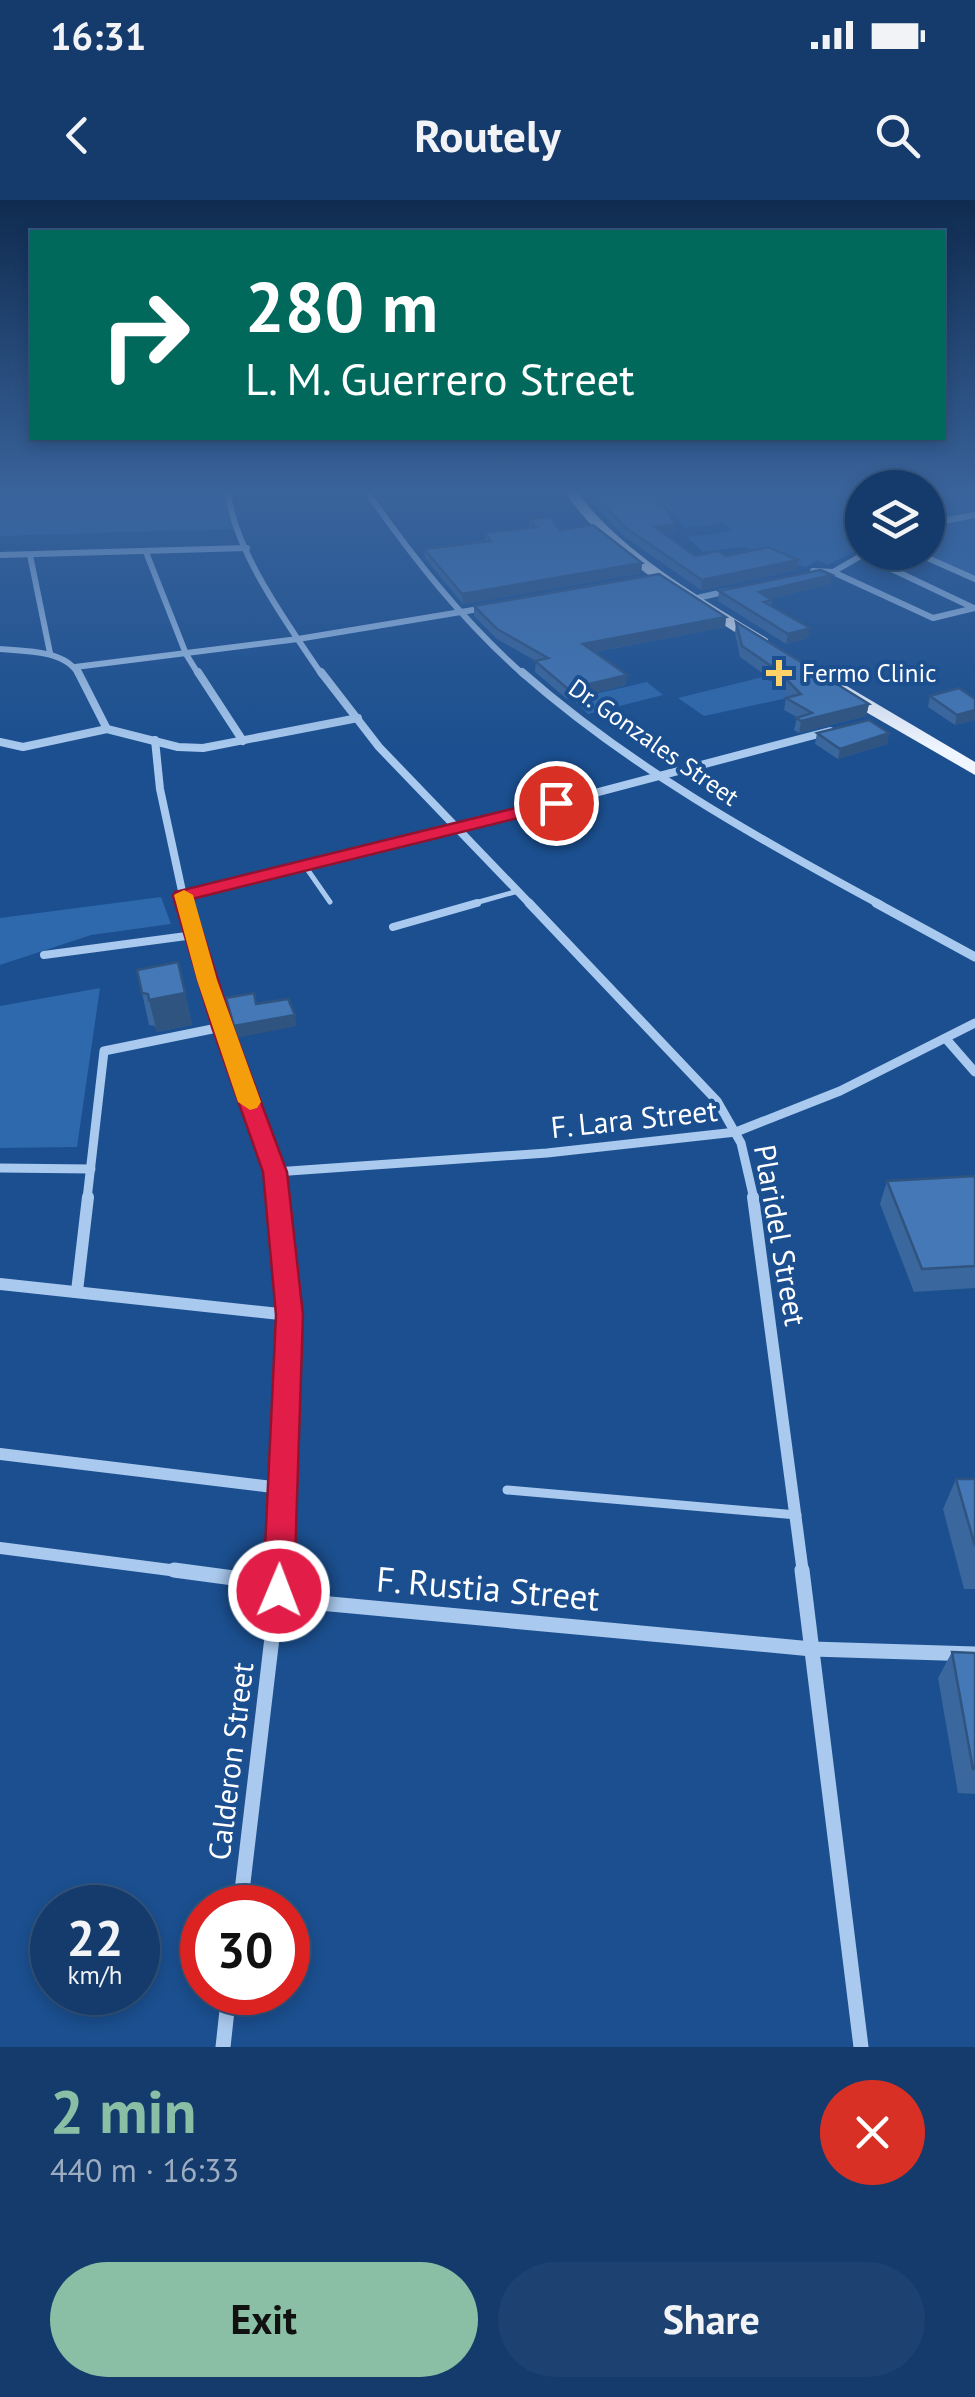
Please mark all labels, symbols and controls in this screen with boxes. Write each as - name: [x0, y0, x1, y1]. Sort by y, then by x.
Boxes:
- text: 16:31: [50, 11, 146, 60]
- text: Routely: [414, 106, 561, 164]
- icon: back: [50, 108, 105, 163]
- icon: search: [870, 108, 925, 163]
- text: 280 m: [245, 261, 438, 351]
- icon: right: [80, 270, 210, 400]
- text: L. M. Guerrero Street: [245, 349, 635, 407]
- map controls: [845, 470, 945, 570]
- button: layers: [845, 470, 945, 570]
- place label: Fermo Clinic: [802, 657, 936, 689]
- marker: Fermo Clinic: [766, 660, 792, 686]
- street label: Dr. Gonzales Street: [563, 671, 746, 813]
- pin: [514, 761, 599, 846]
- icon: arrive: [529, 776, 584, 831]
- street label: F. Lara Street: [549, 1090, 719, 1146]
- street label: Plaridel Street: [746, 1141, 816, 1329]
- position arrow: [227, 1539, 331, 1643]
- street label: F. Rustia Street: [375, 1555, 602, 1621]
- street label: Calderon Street: [199, 1660, 261, 1862]
- speed limit sign: 30: [180, 1885, 310, 2015]
- text: 22: [67, 1905, 123, 1970]
- text: km/h: [68, 1959, 122, 1991]
- text: 2 min: [50, 2072, 196, 2150]
- button: close: [820, 2080, 925, 2185]
- text: 440 m · 16:33: [50, 2149, 239, 2191]
- button: Exit: [50, 2262, 478, 2377]
- button: Share: [498, 2262, 925, 2377]

